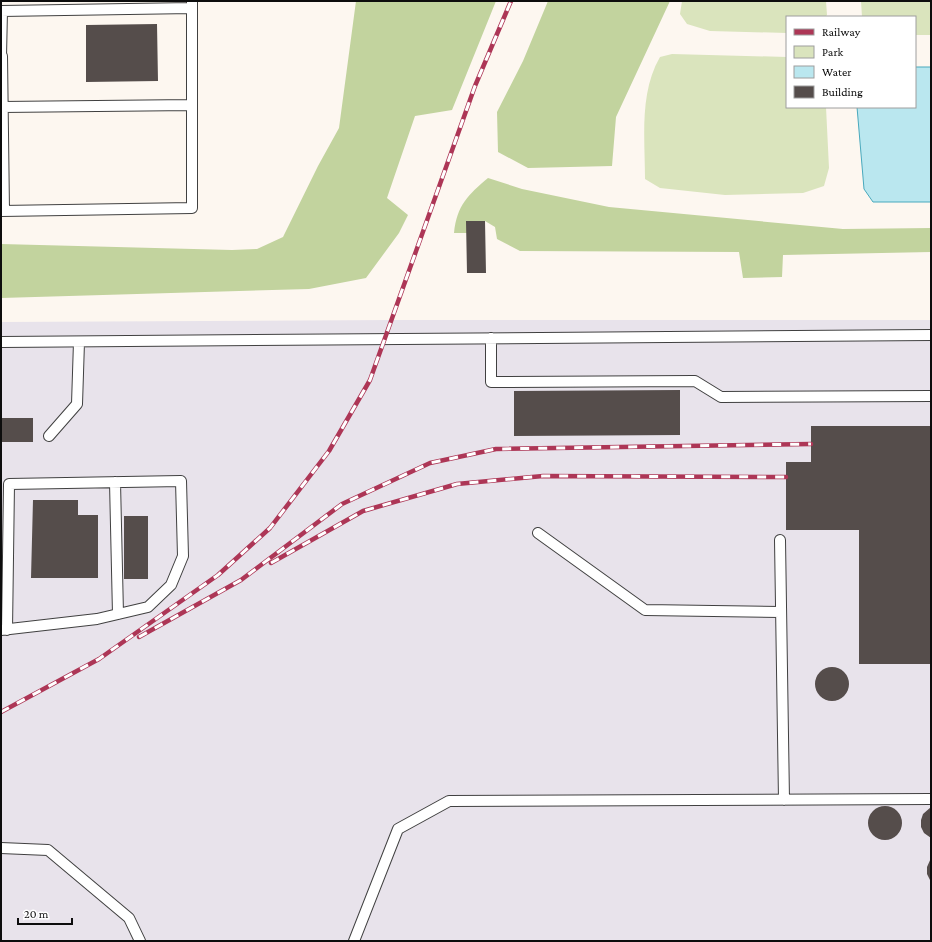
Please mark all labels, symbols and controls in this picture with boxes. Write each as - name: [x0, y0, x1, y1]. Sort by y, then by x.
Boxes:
- legend: [786, 16, 916, 108]
- text: Railway: [822, 25, 861, 39]
- text: Park: [822, 45, 844, 59]
- text: Water: [822, 65, 852, 79]
- text: Building: [822, 85, 863, 99]
- scale bar: [18, 900, 72, 926]
- text: 20 m: [24, 907, 49, 921]

